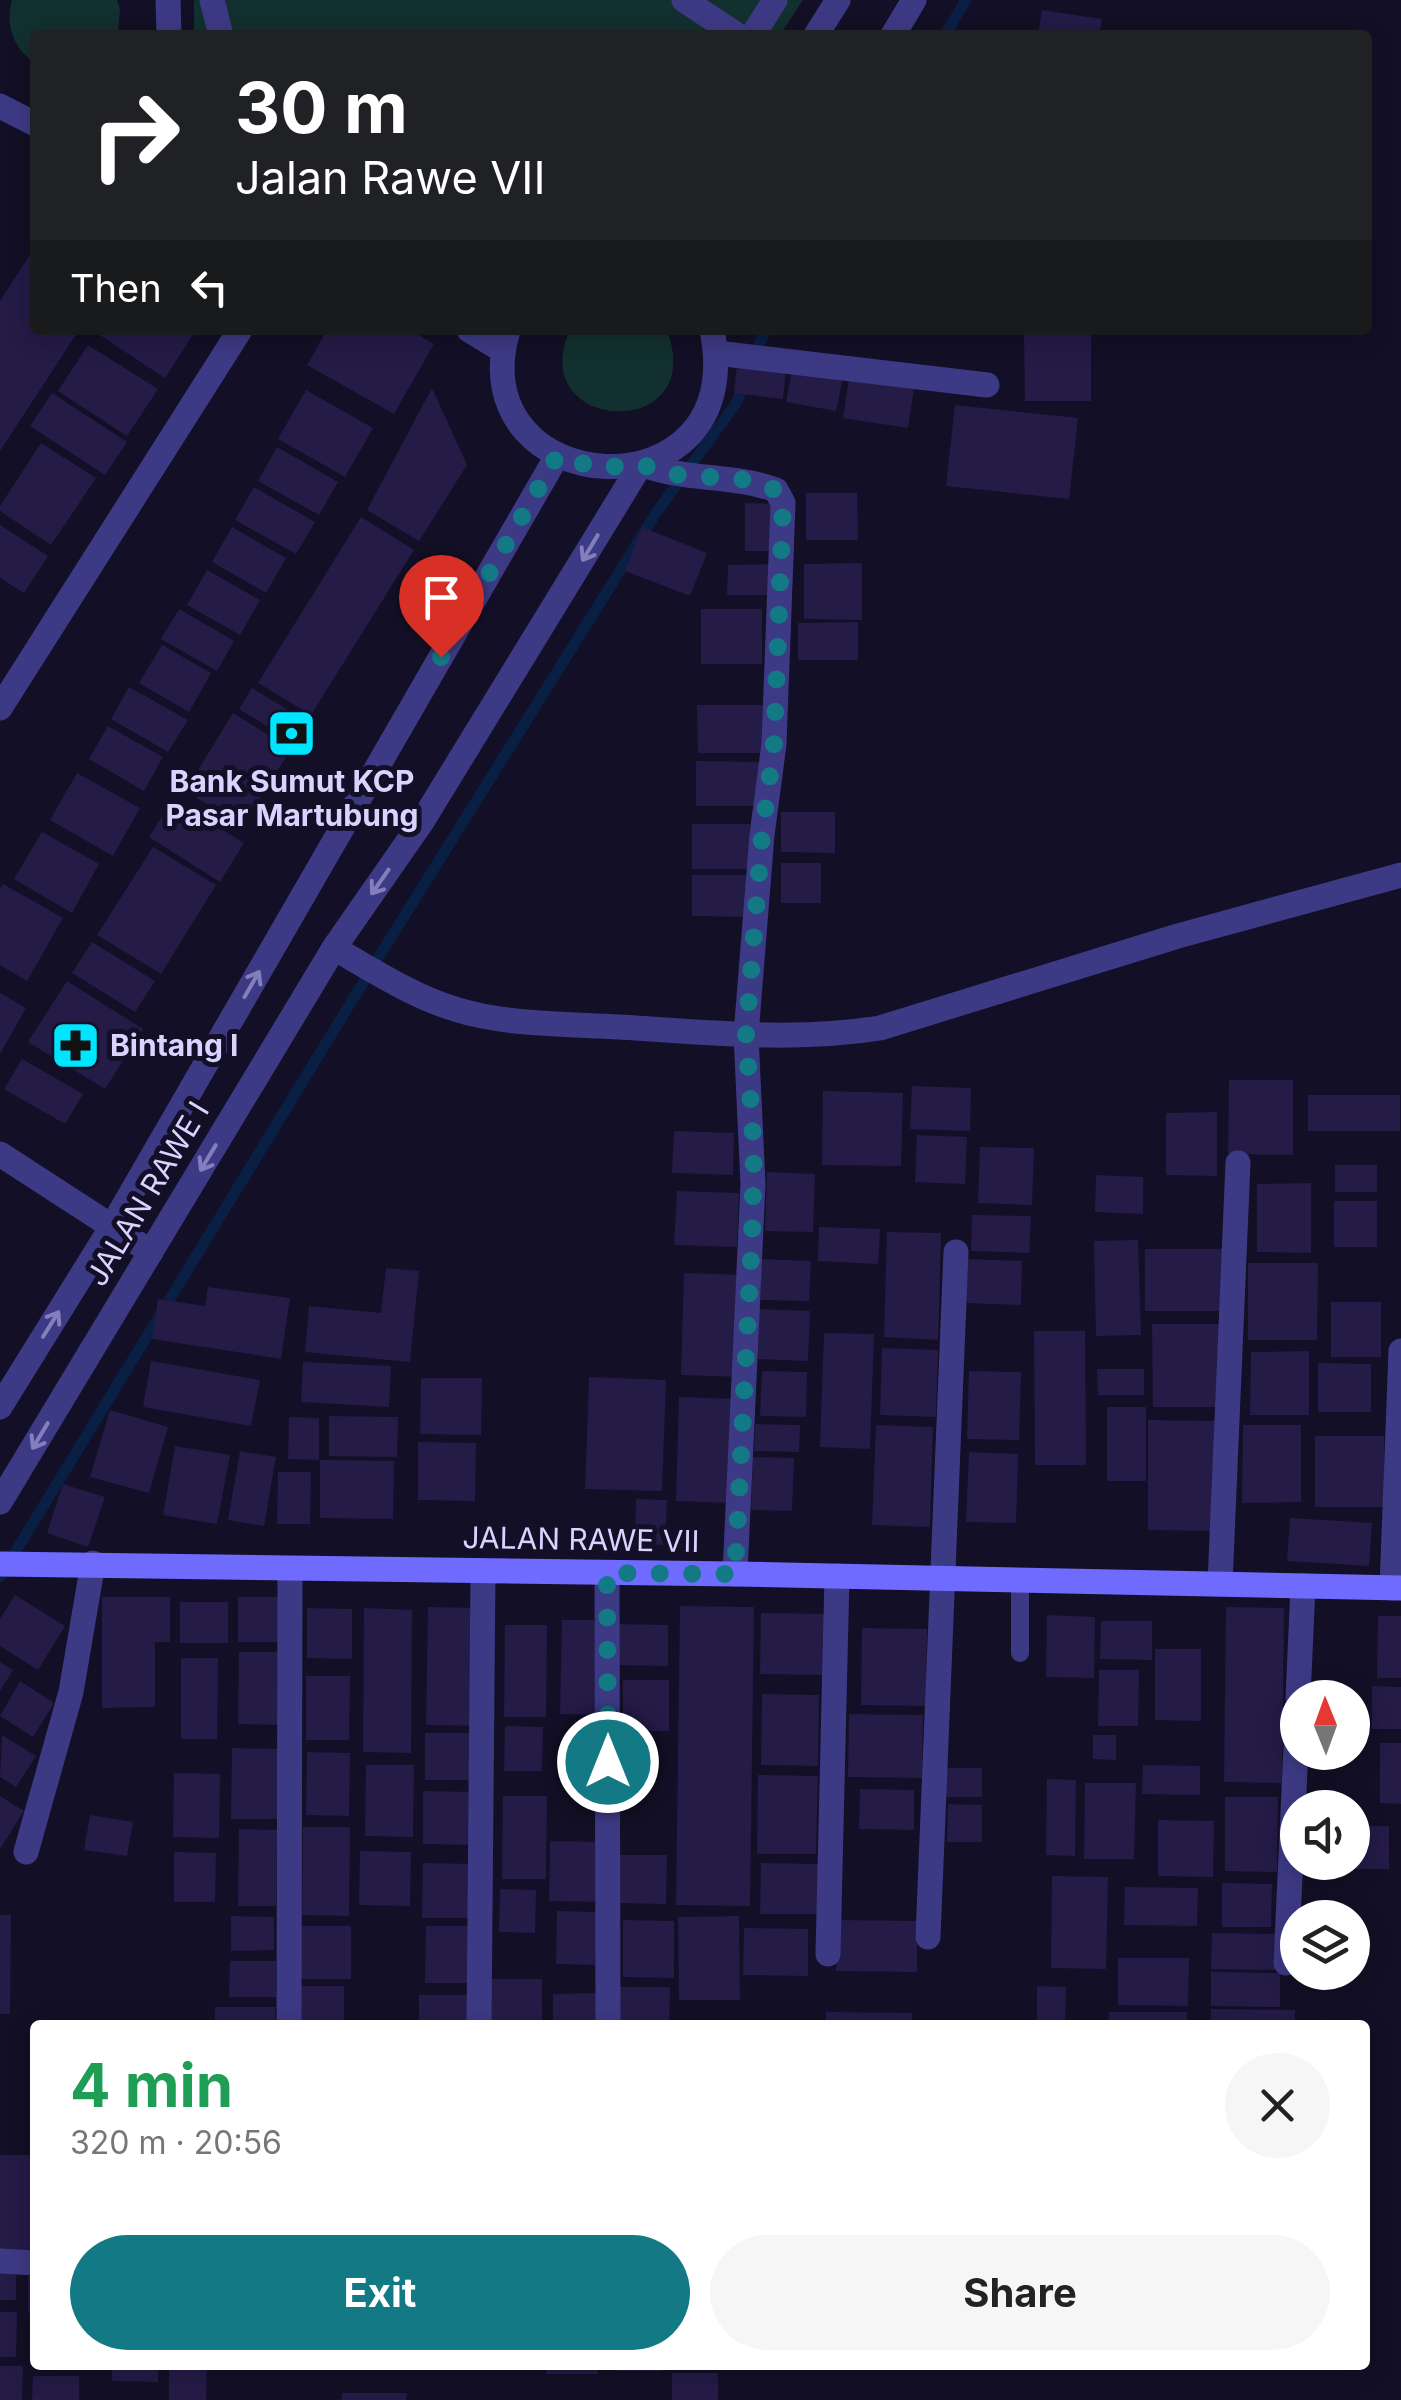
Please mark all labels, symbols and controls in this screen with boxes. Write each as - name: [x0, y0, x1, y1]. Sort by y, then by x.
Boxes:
- text: 30 m: [235, 65, 408, 150]
- icon: right: [70, 70, 200, 200]
- text: Jalan Rawe VII: [235, 150, 546, 205]
- icon: left: [182, 260, 237, 315]
- text: Then: [70, 265, 162, 311]
- one-way arrow: [580, 533, 600, 561]
- pin: [399, 555, 484, 658]
- icon: arrive: [414, 570, 469, 625]
- bank icon: Bank Sumut KCP Pasar Martubung: [266, 707, 318, 759]
- place label: Bank Sumut KCP Pasar Martubung: [165, 763, 419, 833]
- one-way arrow: [370, 868, 391, 896]
- one-way arrow: [242, 970, 262, 999]
- pharmacy icon: Bintang I: [49, 1020, 101, 1072]
- place label: Bintang I: [110, 1027, 238, 1063]
- street label: JALAN RAWE I: [78, 1095, 216, 1292]
- one-way arrow: [198, 1143, 218, 1172]
- one-way arrow: [41, 1310, 61, 1339]
- one-way arrow: [30, 1421, 50, 1450]
- street label: JALAN RAWE VII: [462, 1519, 700, 1559]
- north arrow: [1280, 1680, 1370, 1770]
- map controls: [1280, 1680, 1370, 1990]
- position arrow: [556, 1710, 660, 1814]
- button: sound: [1280, 1790, 1370, 1880]
- button: layers: [1280, 1900, 1370, 1990]
- text: 4 min: [70, 2049, 233, 2121]
- button: close: [1225, 2053, 1330, 2158]
- text: 320 m · 20:56: [70, 2123, 282, 2162]
- button: Exit: [70, 2235, 690, 2350]
- button: Share: [710, 2235, 1330, 2350]

